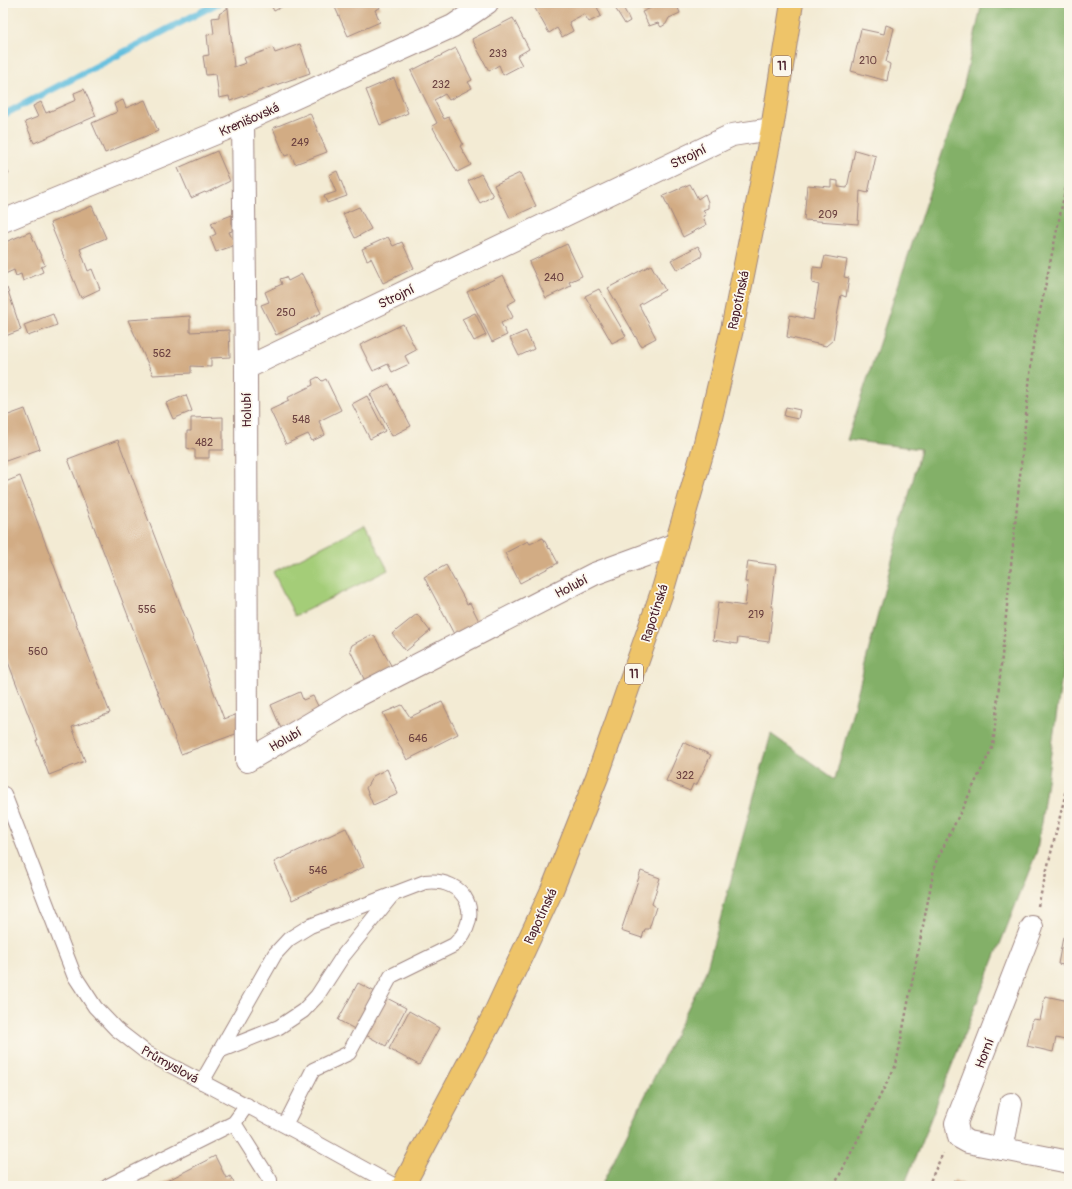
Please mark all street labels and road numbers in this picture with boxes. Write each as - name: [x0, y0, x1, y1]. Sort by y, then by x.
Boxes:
- road number: 11: [773, 56, 791, 76]
- street label: Krenišovská: [217, 100, 282, 140]
- street label: Strojní: [668, 141, 709, 172]
- street label: Rapotínská: [725, 269, 753, 331]
- street label: Strojní: [376, 281, 417, 312]
- street label: Holubí: [239, 392, 255, 427]
- street label: Holubí: [552, 572, 591, 602]
- street label: Rapotínská: [638, 582, 672, 644]
- road number: 11: [625, 664, 643, 684]
- street label: Holubí: [266, 724, 305, 756]
- street label: Rapotínská: [521, 886, 561, 947]
- street label: Horní: [972, 1036, 998, 1071]
- street label: Průmyslová: [138, 1043, 201, 1087]

